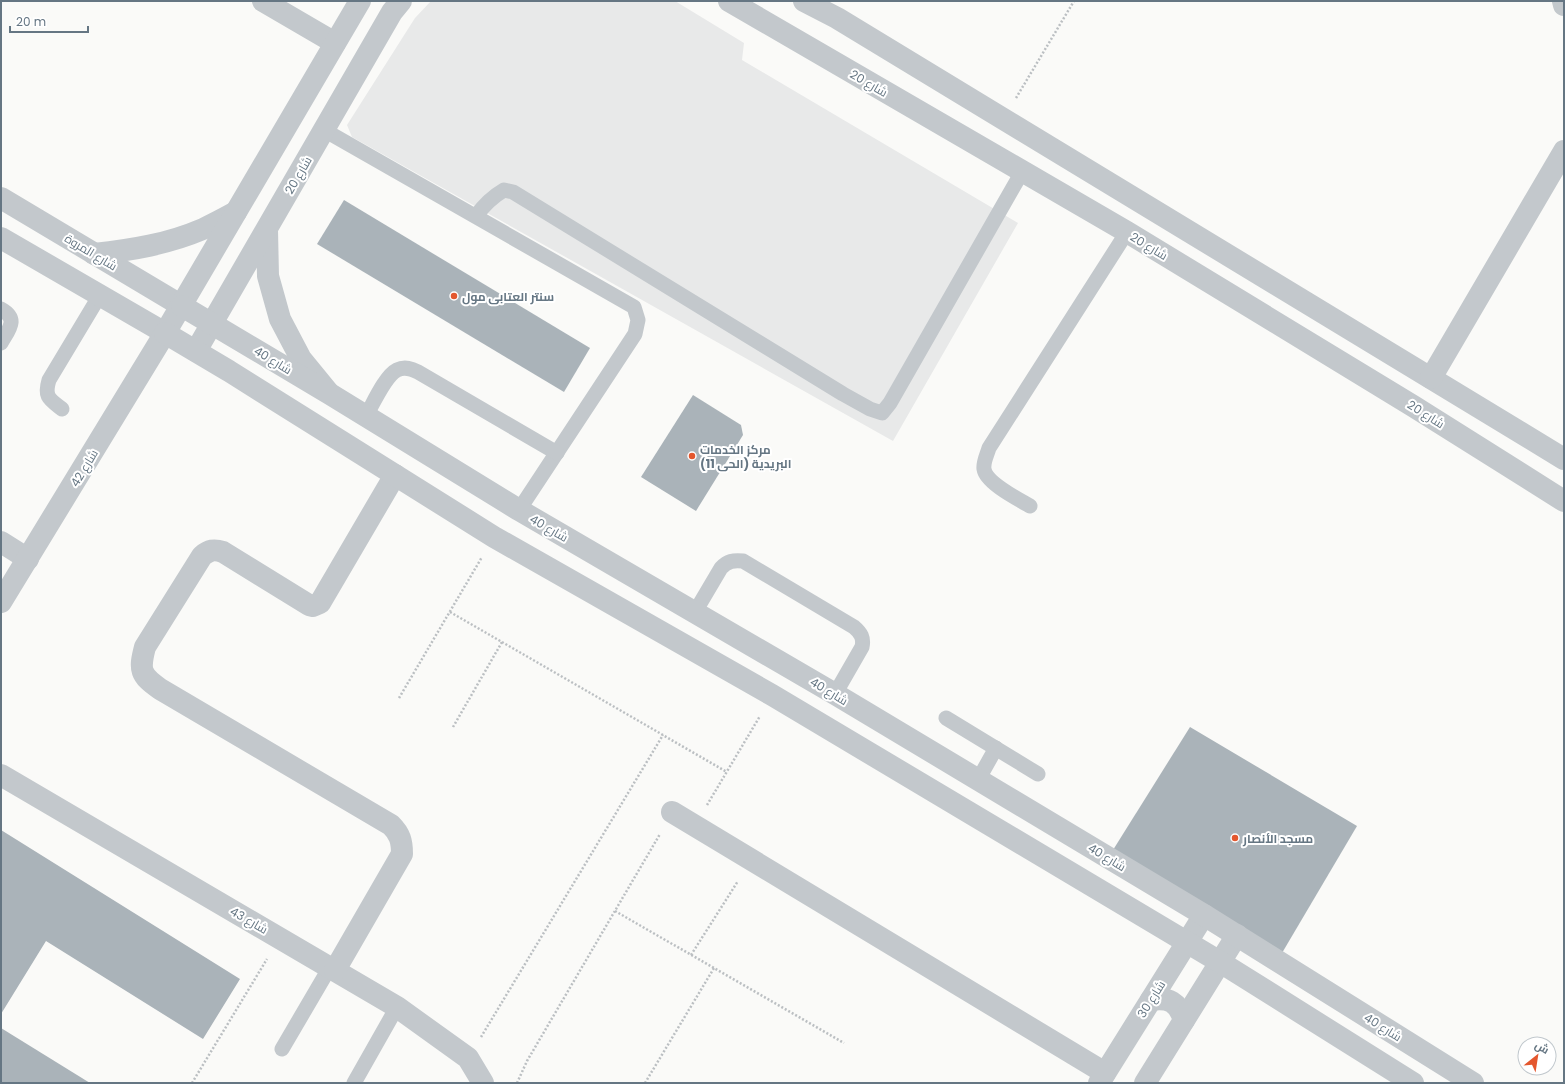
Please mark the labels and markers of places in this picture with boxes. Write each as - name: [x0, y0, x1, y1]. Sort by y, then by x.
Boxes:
- place label: سنتر العتابى مول: [462, 288, 554, 305]
- marker: سنتر العتابى مول: [449, 291, 459, 301]
- place label: مركز الخدمات البريدية (الحى 11): [700, 441, 791, 472]
- marker: مركز الخدمات البريدية (الحى 11): [687, 451, 697, 461]
- place label: مسجد الأنصار: [1242, 830, 1313, 847]
- marker: مسجد الأنصار: [1230, 833, 1240, 843]

